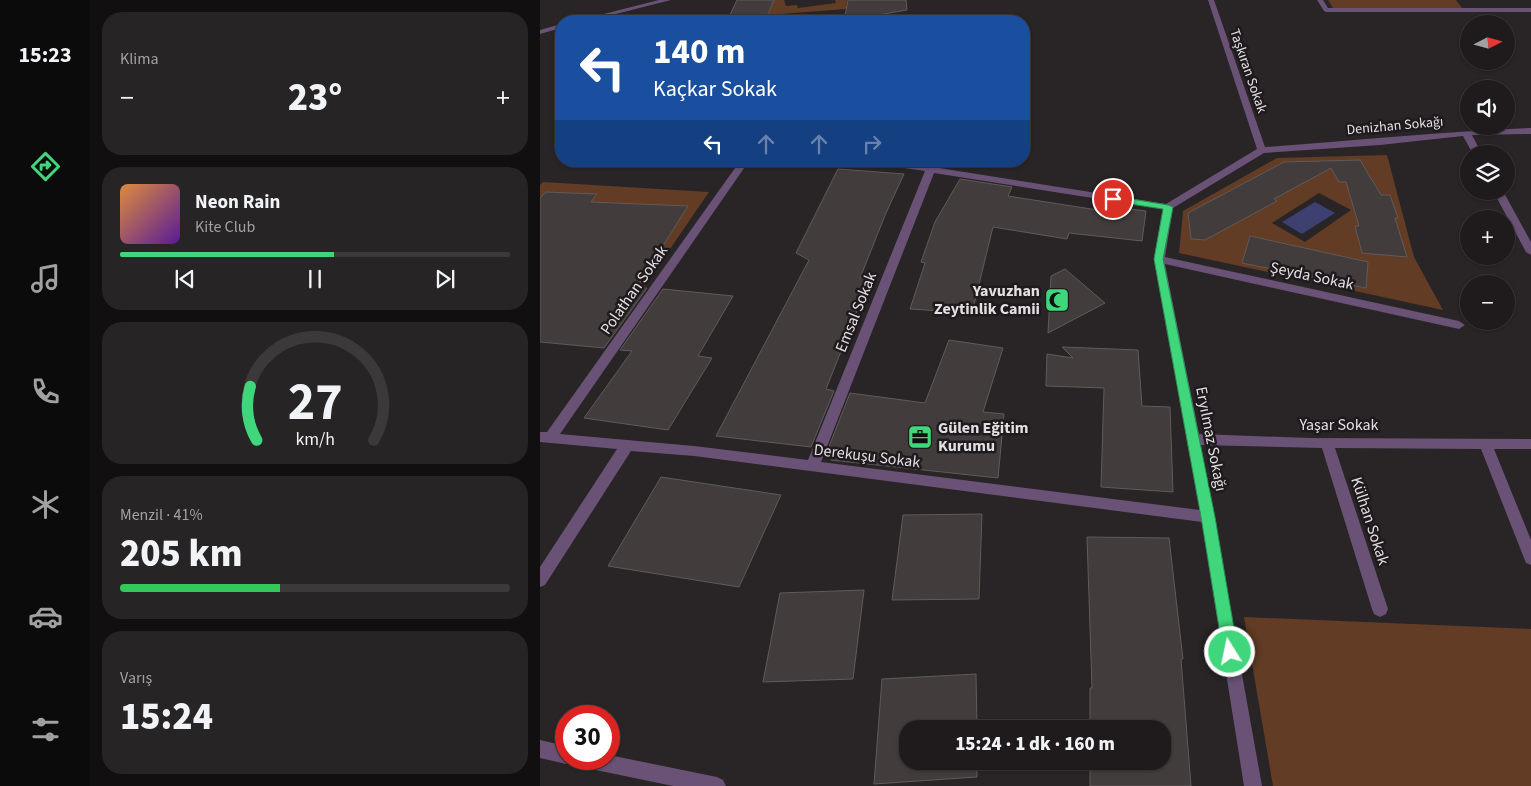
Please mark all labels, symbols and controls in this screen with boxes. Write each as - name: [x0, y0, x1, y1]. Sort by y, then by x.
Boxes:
- north arrow: [1460, 15, 1515, 70]
- map controls: [1460, 15, 1515, 330]
- street label: Taşkıran Sokak: [1224, 26, 1272, 116]
- text: 140 m: [653, 27, 745, 77]
- icon: left: [570, 35, 635, 100]
- text: 15:23: [18, 39, 72, 71]
- text: Klima: [120, 48, 159, 70]
- text: 23°: [288, 71, 342, 125]
- text: Kaçkar Sokak: [653, 73, 777, 105]
- text: −: [120, 78, 134, 118]
- text: +: [496, 78, 510, 118]
- button: sound: [1460, 80, 1515, 135]
- street label: Denizhan Sokağı: [1346, 112, 1444, 140]
- icon: left: [699, 130, 727, 158]
- icon: ahead: [752, 130, 780, 158]
- icon: ahead: [805, 130, 833, 158]
- icon: right: [858, 130, 886, 158]
- button: layers: [1460, 145, 1515, 200]
- icon: directions: [28, 149, 63, 184]
- pin: [1092, 178, 1134, 220]
- icon: arrive: [1099, 185, 1127, 213]
- text: Neon Rain: [195, 189, 280, 216]
- button: +: [1460, 210, 1515, 265]
- text: Kite Club: [195, 216, 255, 238]
- street label: Polathan Sokak: [595, 241, 673, 339]
- street label: Şeyda Sokak: [1268, 256, 1356, 296]
- icon: music: [28, 261, 63, 296]
- icon: previous: [171, 265, 199, 293]
- icon: pause: [301, 265, 329, 293]
- icon: next: [431, 265, 459, 293]
- street label: Emsal Sokak: [830, 269, 882, 355]
- button: −: [1460, 275, 1515, 330]
- place label: Yavuzhan Zeytinlik Camii: [934, 280, 1040, 320]
- mosque icon: Yavuzhan Zeytinlik Camii: [1044, 287, 1070, 313]
- text: 27: [288, 366, 342, 440]
- icon: phone: [28, 374, 63, 409]
- street label: Eryılmaz Sokağı: [1190, 385, 1232, 493]
- street label: Yaşar Sokak: [1298, 414, 1379, 436]
- place label: Gülen Eği̇ti̇m Kurumu: [938, 417, 1029, 457]
- office icon: Gülen Eği̇ti̇m Kurumu: [907, 424, 933, 450]
- text: km/h: [295, 427, 335, 452]
- street label: Derekuşu Sokak: [813, 439, 922, 473]
- street label: Külhan Sokak: [1345, 474, 1395, 568]
- icon: climate: [28, 487, 63, 522]
- text: Menzil · 41%: [120, 504, 203, 526]
- text: 205 km: [120, 527, 242, 581]
- icon: car: [28, 599, 63, 634]
- position arrow: [1203, 625, 1255, 677]
- text: Varış: [120, 667, 152, 689]
- text: 15:24: [120, 690, 213, 744]
- speed limit sign: 30: [555, 705, 620, 770]
- icon: filters: [28, 712, 63, 747]
- text: 15:24 · 1 dk · 160 m: [955, 731, 1115, 758]

